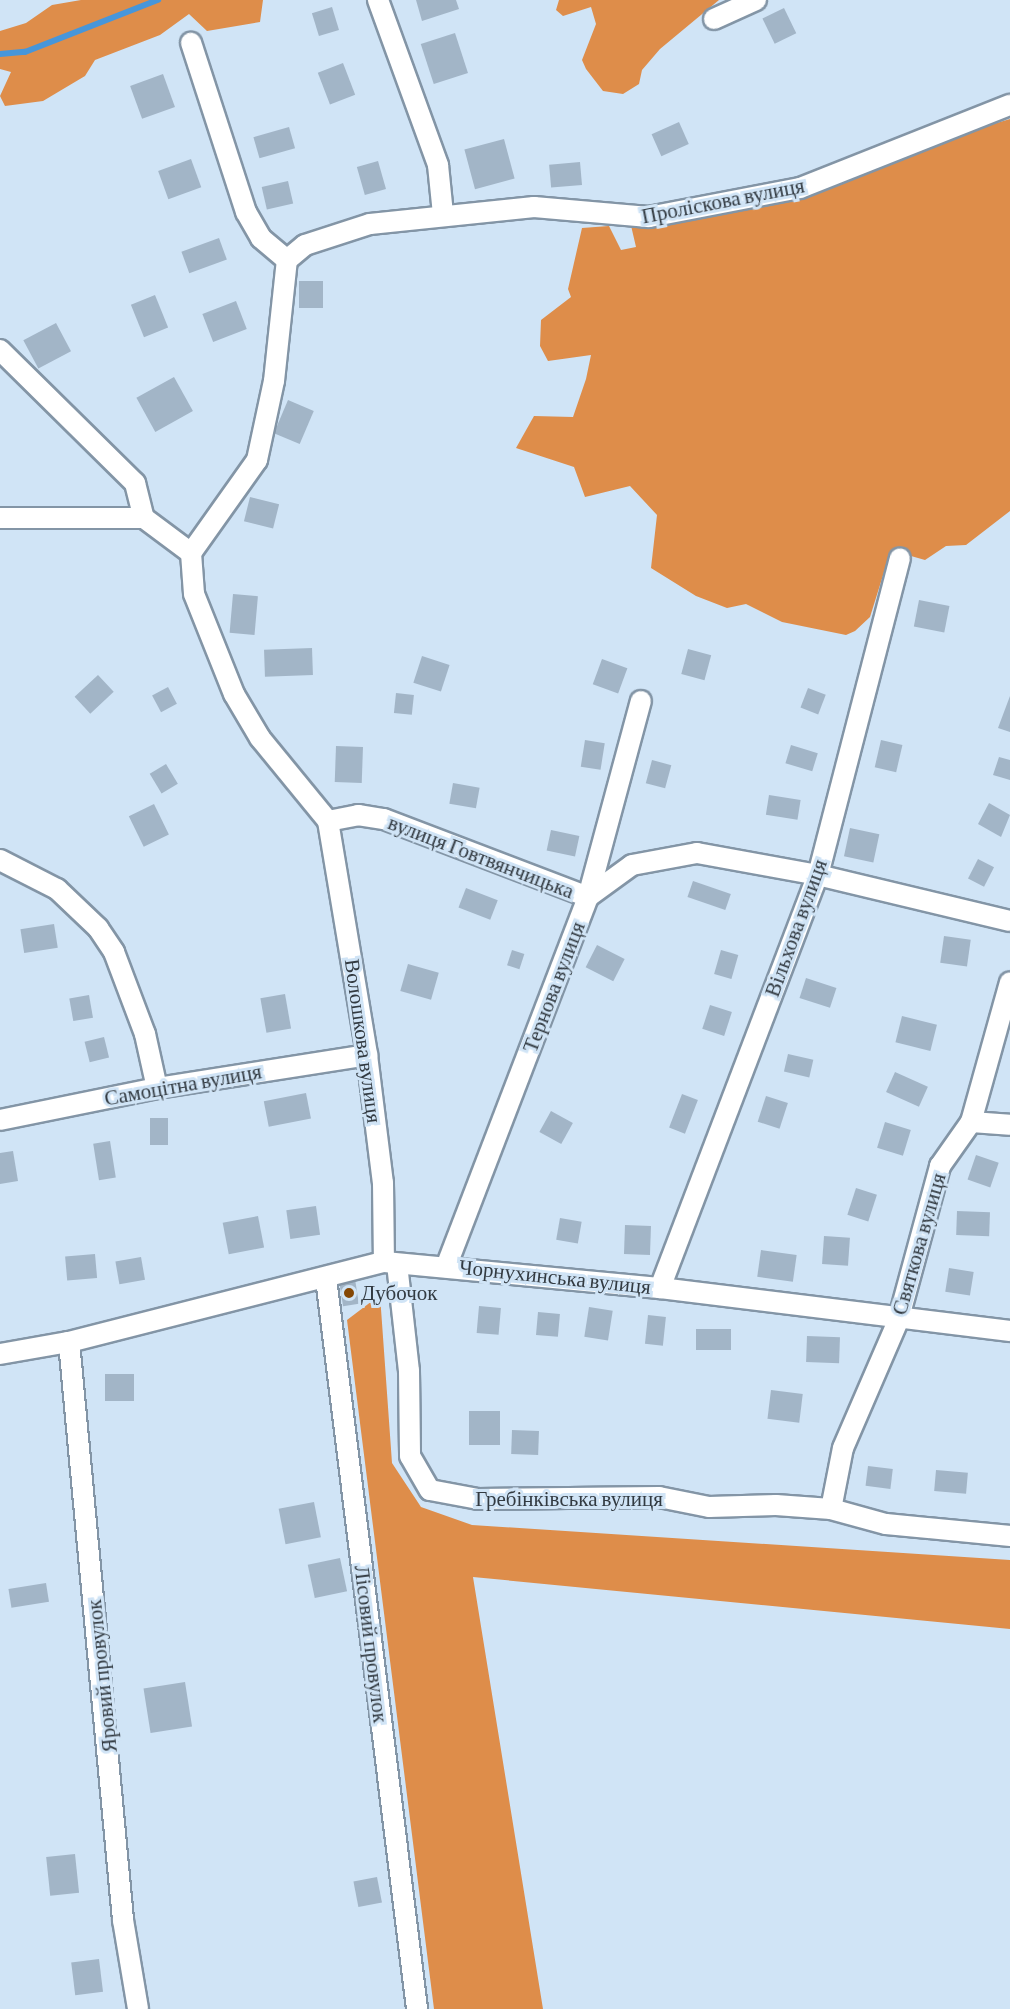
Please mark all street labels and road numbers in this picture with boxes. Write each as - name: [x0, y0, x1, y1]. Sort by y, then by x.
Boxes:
- street label: Проліскова вулиця: [639, 173, 807, 229]
- street label: вулиця Говтвянчицька: [385, 810, 577, 904]
- street label: Вільхова вулиця: [759, 856, 833, 1000]
- street label: Тернова вулиця: [518, 918, 590, 1056]
- street label: Волошкова вулиця: [339, 957, 387, 1125]
- street label: Самоцітна вулиця: [102, 1059, 264, 1111]
- street label: Святкова вулиця: [887, 1170, 951, 1318]
- street label: Чорнухинська вулиця: [458, 1254, 652, 1300]
- street label: Гребінківська вулиця: [475, 1486, 663, 1512]
- street label: Лісовий провулок: [349, 1564, 393, 1724]
- street label: Яровий провулок: [81, 1598, 123, 1754]

